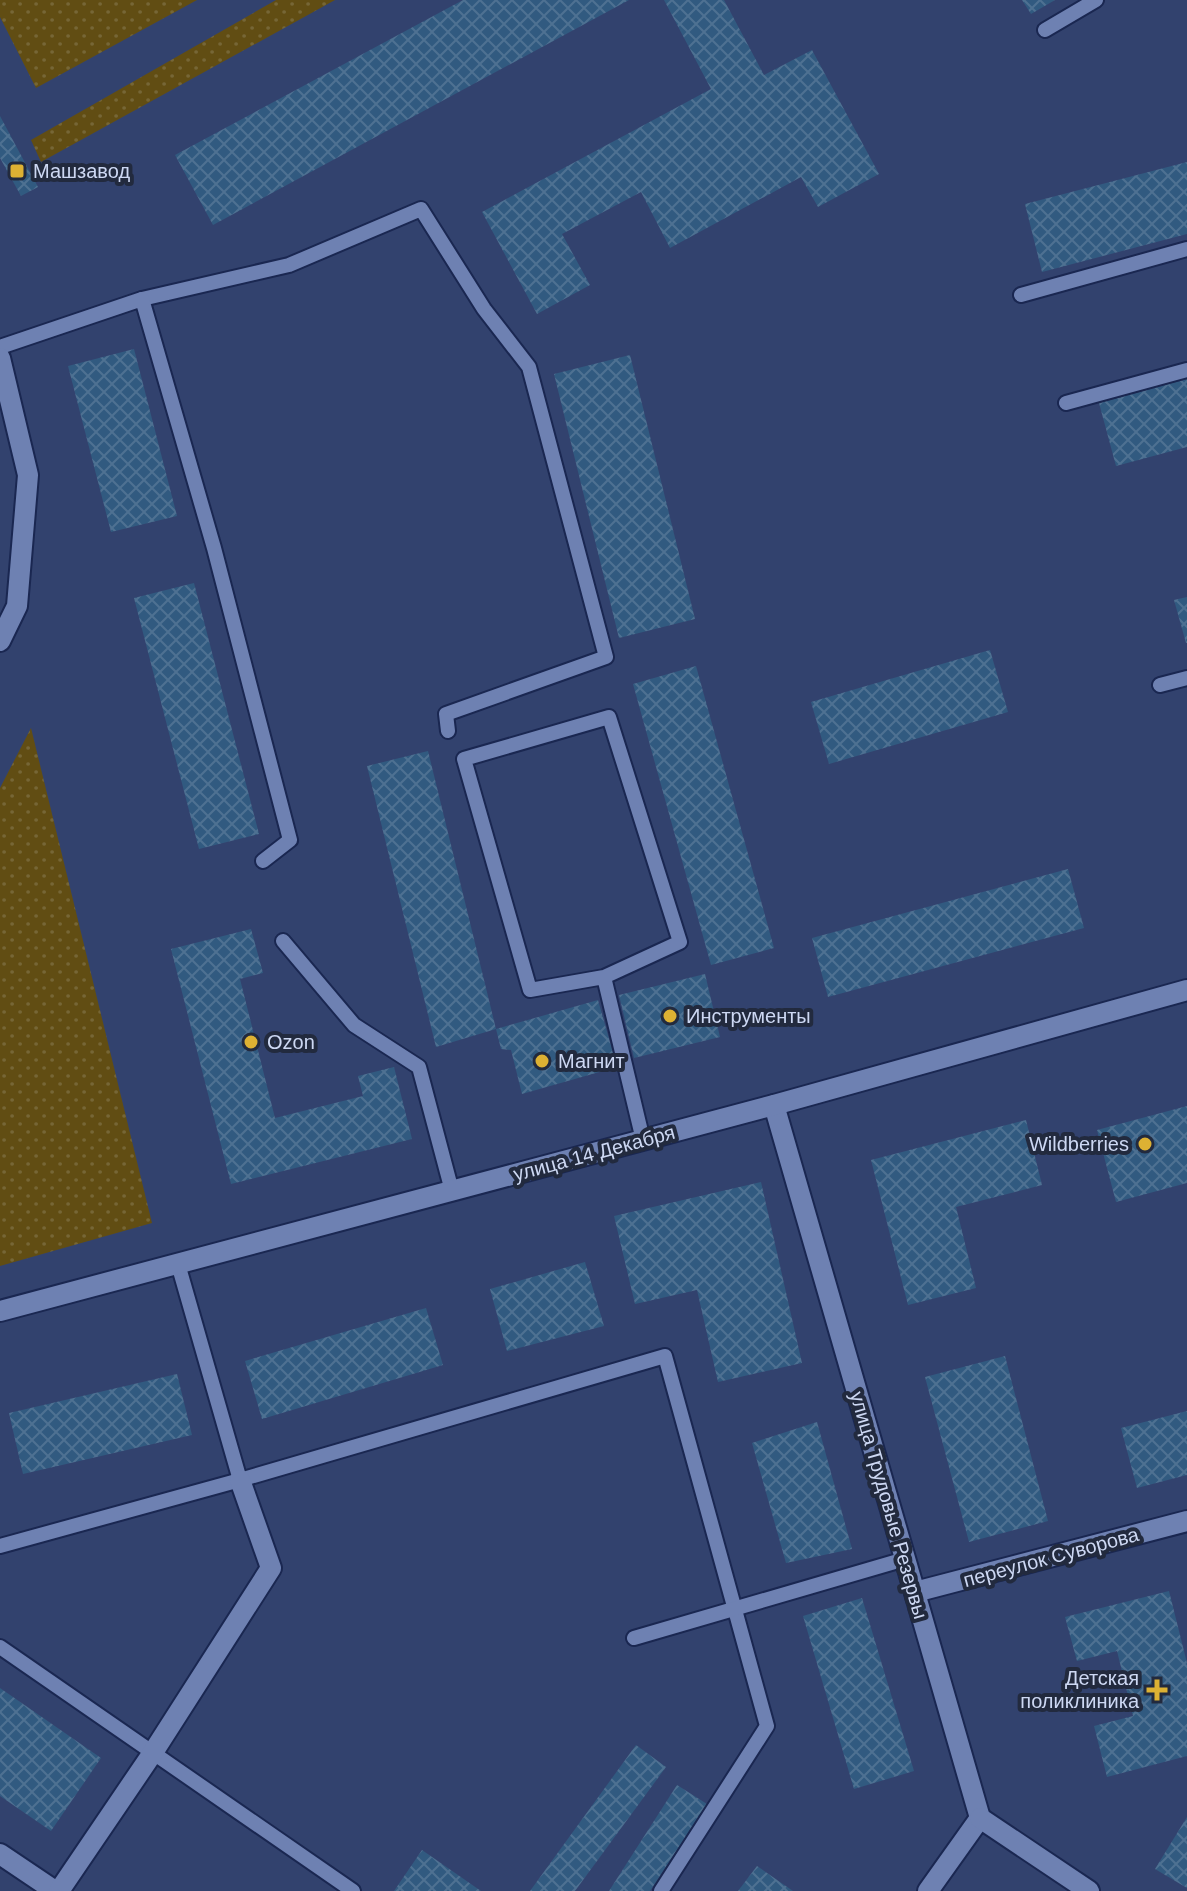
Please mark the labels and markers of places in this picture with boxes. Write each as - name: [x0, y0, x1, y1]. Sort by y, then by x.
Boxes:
- place label: Машзавод: [33, 160, 130, 182]
- marker: Машзавод: [8, 162, 26, 180]
- place label: Инструменты: [686, 1005, 811, 1027]
- marker: Инструменты: [661, 1007, 679, 1025]
- place label: Ozon: [267, 1031, 315, 1053]
- marker: Ozon: [242, 1033, 260, 1051]
- place label: Магнит: [558, 1050, 625, 1072]
- marker: Магнит: [533, 1052, 551, 1070]
- place label: Wildberries: [1029, 1133, 1129, 1155]
- marker: Wildberries: [1136, 1135, 1154, 1153]
- place label: Детская поликлиника: [1020, 1667, 1140, 1712]
- marker: Детская поликлиника: [1146, 1679, 1168, 1701]

